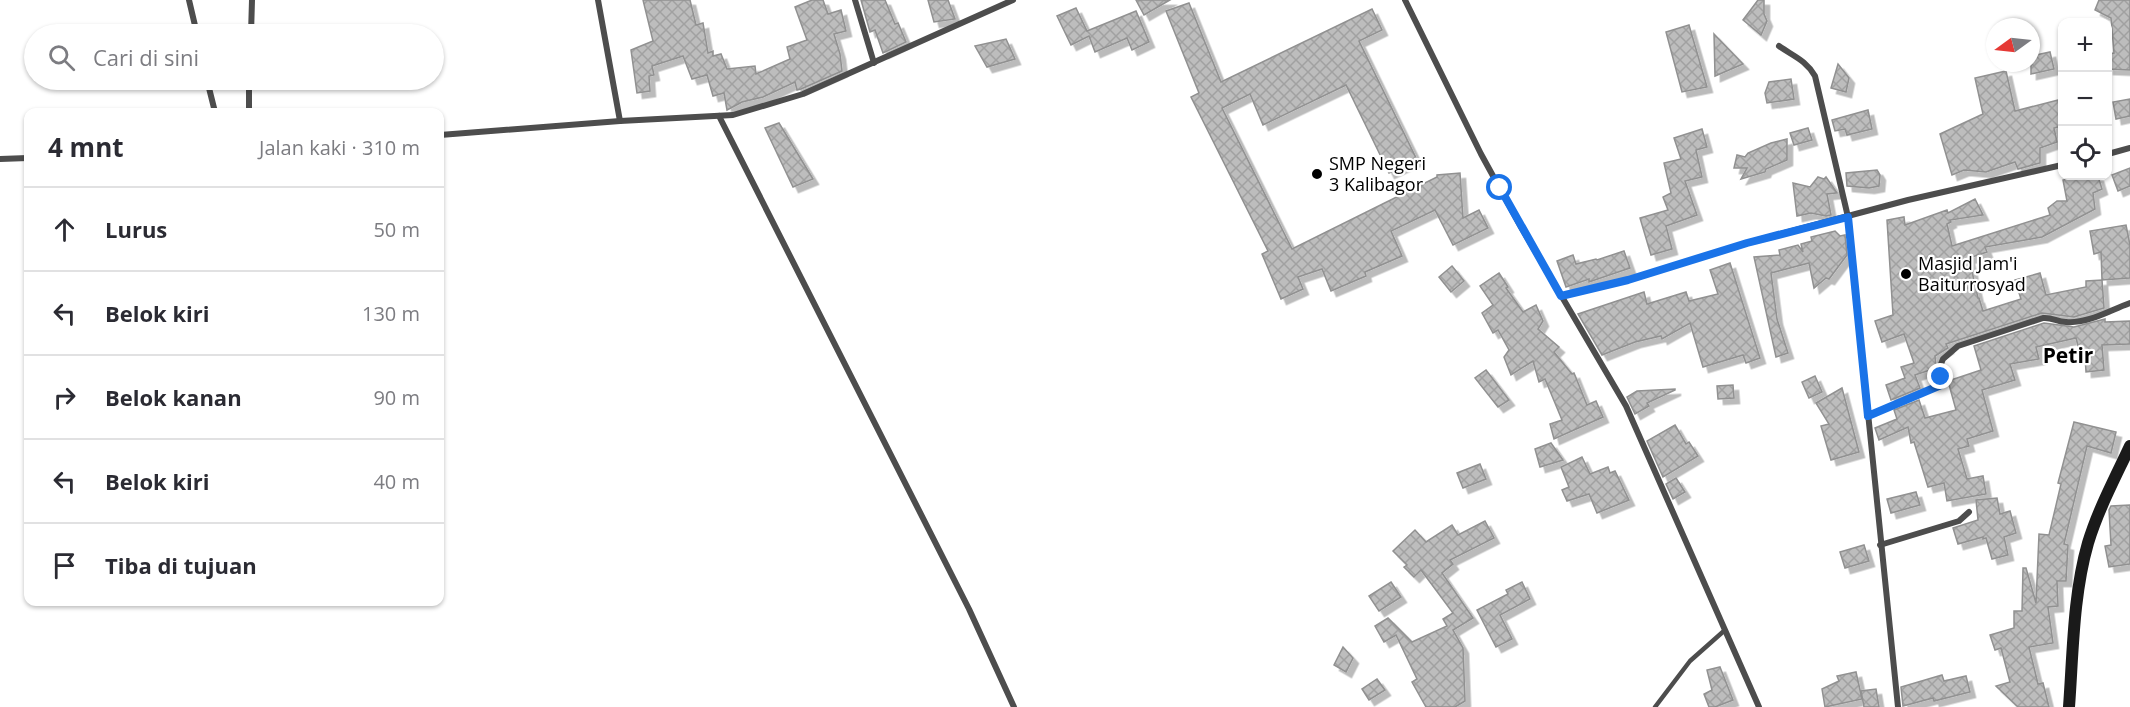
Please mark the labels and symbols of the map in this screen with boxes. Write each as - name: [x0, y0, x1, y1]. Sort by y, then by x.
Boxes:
- north arrow: [1986, 18, 2040, 72]
- place label: SMP Negeri 3 Kalibagor: [1329, 151, 1426, 196]
- marker: SMP Negeri 3 Kalibagor: [1310, 167, 1324, 181]
- route start: [1486, 174, 1512, 200]
- place label: Masjid Jam'i Baiturrosyad: [1918, 251, 2026, 296]
- marker: Masjid Jam'i Baiturrosyad: [1899, 267, 1913, 281]
- district label: Petir: [2043, 341, 2094, 369]
- route end: [1927, 363, 1953, 389]

